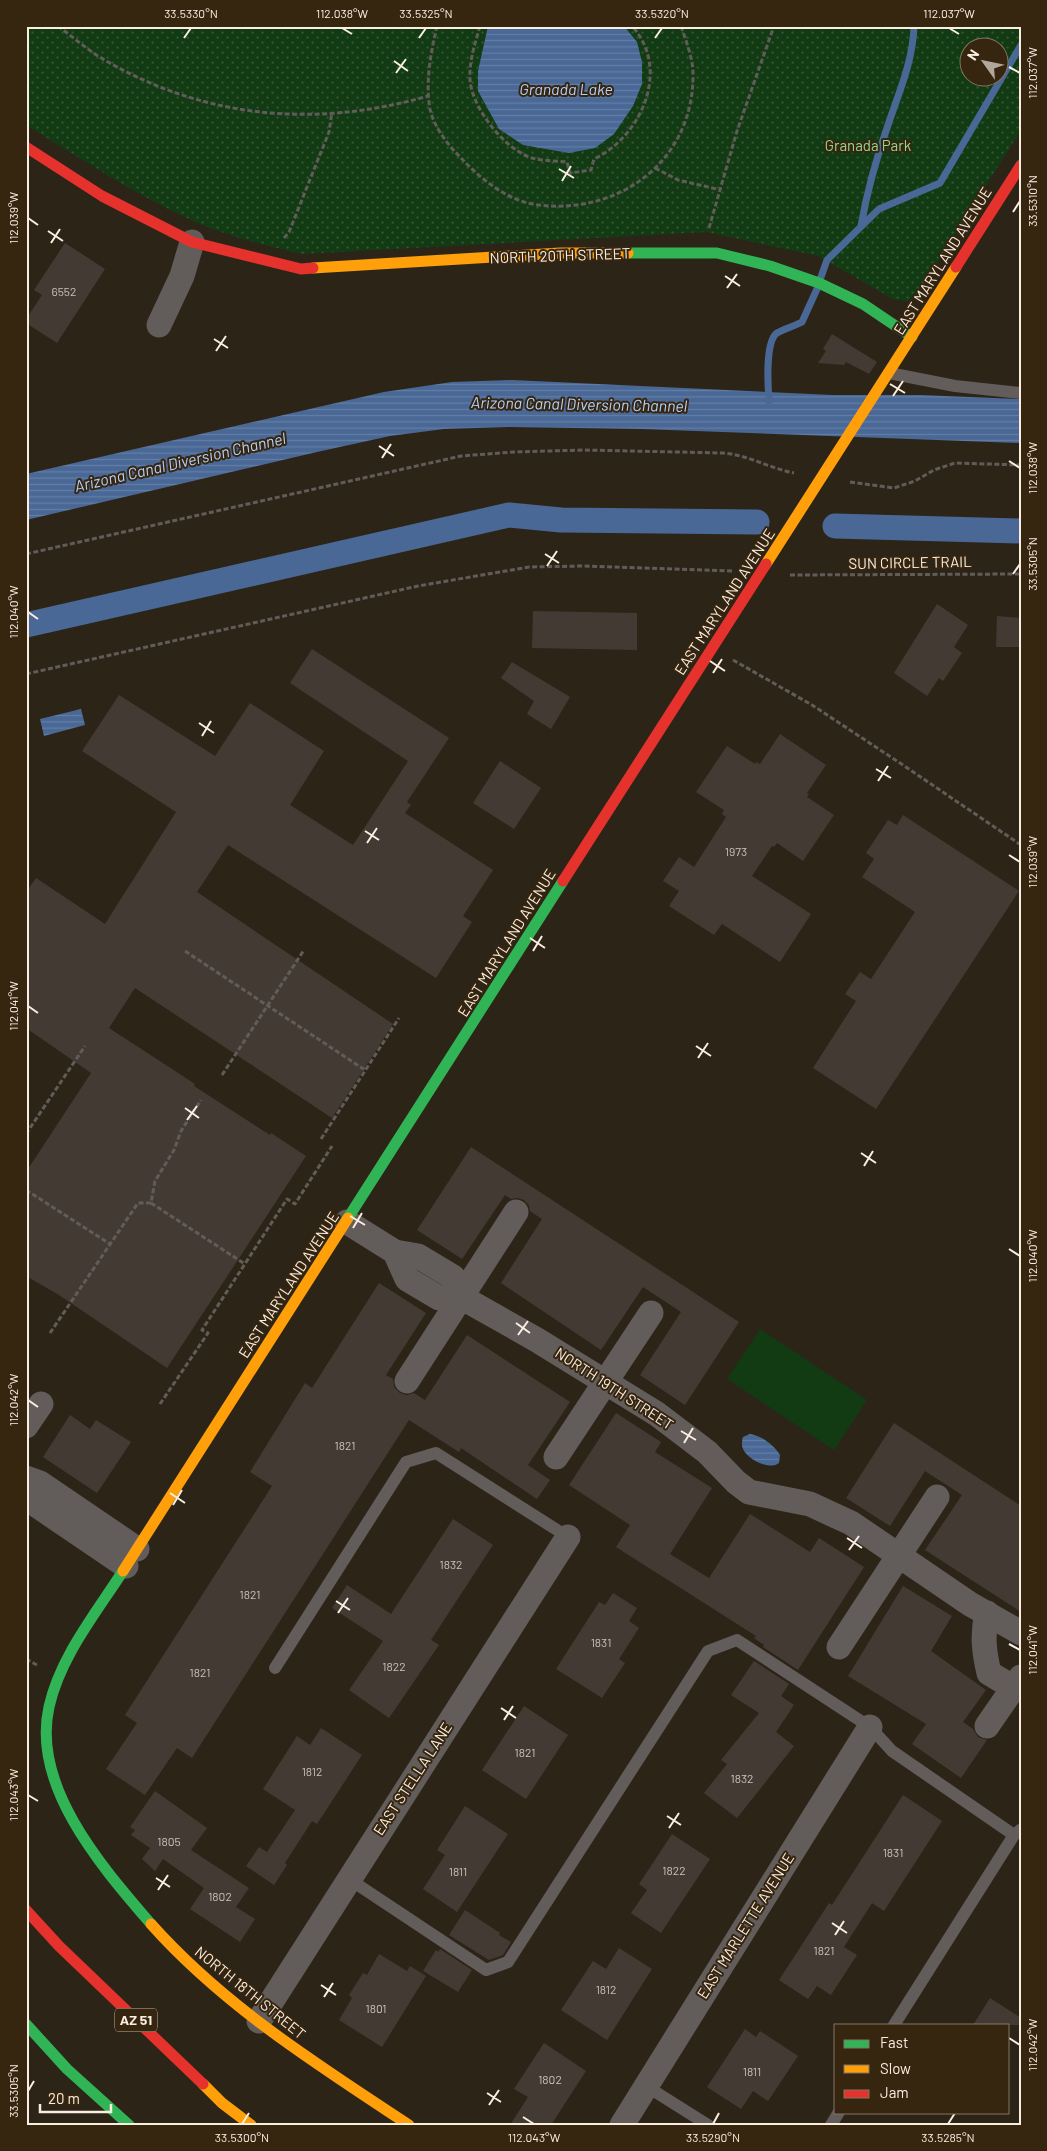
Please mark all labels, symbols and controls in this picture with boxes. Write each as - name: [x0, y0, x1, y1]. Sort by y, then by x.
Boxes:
- text: 33.5330°N: [164, 6, 218, 20]
- text: 112.038°W: [316, 6, 369, 20]
- text: 33.5325°N: [399, 6, 453, 20]
- text: 33.5320°N: [635, 6, 689, 20]
- text: 112.037°W: [923, 6, 975, 20]
- north arrow: [960, 38, 1010, 88]
- text: N: [963, 46, 982, 63]
- text: 112.037°W: [1025, 47, 1039, 99]
- water label: Granada Lake: [519, 79, 613, 98]
- park label: Granada Park: [825, 136, 912, 154]
- text: 33.5310°N: [1025, 175, 1039, 227]
- street label: EAST MARYLAND AVENUE: [889, 183, 995, 338]
- text: 112.039°W: [6, 191, 20, 244]
- street label: NORTH 20TH STREET: [489, 244, 631, 266]
- house number: 6552: [52, 284, 76, 298]
- water label: Arizona Canal Diversion Channel: [471, 392, 688, 415]
- water label: Arizona Canal Diversion Channel: [72, 428, 288, 495]
- text: 112.038°W: [1025, 441, 1039, 494]
- street label: EAST MARYLAND AVENUE: [670, 525, 778, 678]
- text: 33.5305°N: [1025, 537, 1039, 591]
- street label: SUN CIRCLE TRAIL: [848, 552, 972, 572]
- text: 112.040°W: [6, 585, 20, 639]
- text: 112.039°W: [1025, 835, 1039, 888]
- house number: 1973: [725, 844, 747, 858]
- street label: EAST MARYLAND AVENUE: [453, 865, 559, 1020]
- text: 112.041°W: [6, 981, 20, 1031]
- street label: EAST MARYLAND AVENUE: [234, 1208, 342, 1361]
- text: 112.040°W: [1025, 1229, 1039, 1283]
- street label: NORTH 19TH STREET: [552, 1343, 677, 1433]
- text: 112.042°W: [6, 1373, 20, 1426]
- house number: 1821: [335, 1438, 355, 1452]
- house number: 1832: [439, 1557, 463, 1571]
- house number: 1821: [240, 1587, 260, 1601]
- text: 112.041°W: [1025, 1625, 1039, 1675]
- house number: 1831: [591, 1635, 611, 1649]
- house number: 1822: [382, 1659, 406, 1673]
- house number: 1821: [190, 1665, 210, 1679]
- street label: EAST STELLA LANE: [369, 1719, 455, 1838]
- house number: 1821: [515, 1745, 535, 1759]
- house number: 1812: [302, 1764, 322, 1778]
- text: 112.043°W: [6, 1768, 20, 1821]
- house number: 1832: [730, 1771, 754, 1785]
- house number: 1805: [157, 1834, 181, 1848]
- house number: 1831: [883, 1845, 903, 1859]
- street label: EAST MARLETTE AVENUE: [693, 1849, 797, 2002]
- house number: 1822: [662, 1863, 686, 1877]
- house number: 1811: [449, 1864, 467, 1878]
- house number: 1802: [208, 1889, 232, 1903]
- street label: NORTH 18TH STREET: [192, 1942, 310, 2042]
- house number: 1821: [814, 1943, 834, 1957]
- house number: 1812: [596, 1982, 616, 1996]
- house number: 1801: [365, 2001, 387, 2015]
- road number: AZ 51: [115, 2008, 157, 2032]
- text: 112.042°W: [1025, 2018, 1039, 2071]
- legend: [834, 2024, 1010, 2114]
- text: Fast: [880, 2033, 908, 2051]
- text: Slow: [880, 2059, 911, 2077]
- text: 33.5305°N: [6, 2064, 20, 2118]
- house number: 1811: [743, 2064, 761, 2078]
- house number: 1802: [538, 2072, 562, 2086]
- scale bar: [40, 2081, 111, 2113]
- text: Jam: [880, 2083, 909, 2101]
- text: 20 m: [48, 2089, 80, 2107]
- text: 33.5300°N: [215, 2130, 269, 2144]
- text: 112.043°W: [508, 2130, 561, 2144]
- text: 33.5290°N: [686, 2130, 740, 2144]
- text: 33.5285°N: [921, 2130, 975, 2144]

